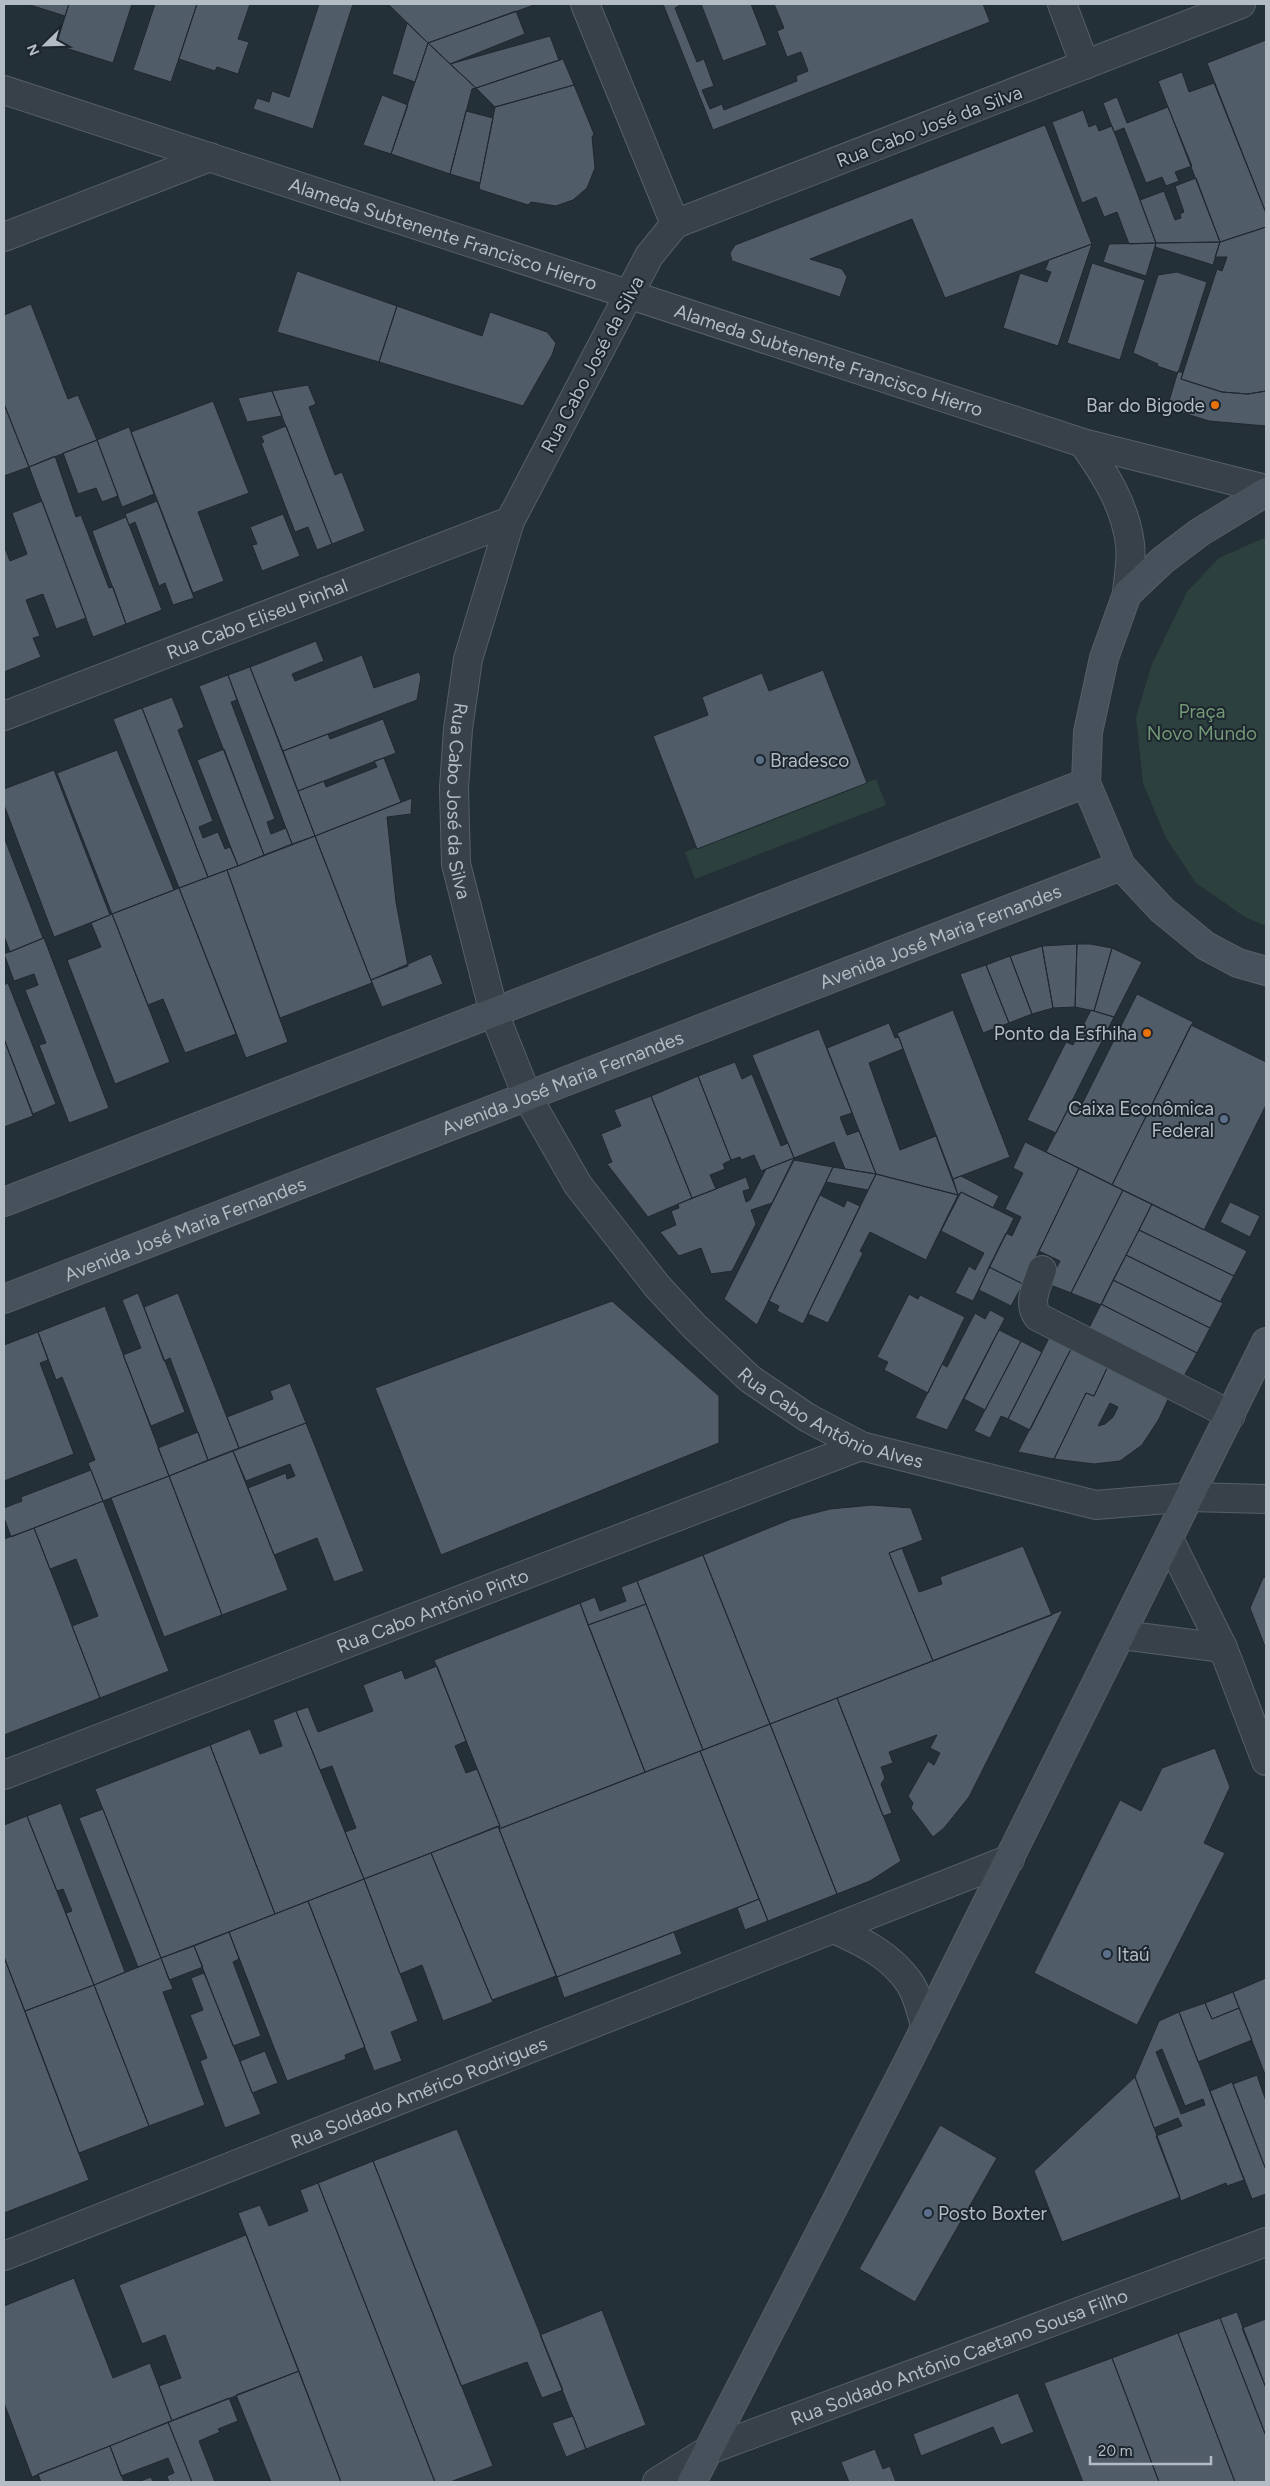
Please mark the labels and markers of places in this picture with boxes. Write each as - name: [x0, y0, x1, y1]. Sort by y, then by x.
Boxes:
- place label: Bar do Bigode: [1086, 394, 1205, 417]
- marker: Bar do Bigode: [1209, 399, 1221, 411]
- place label: Bradesco: [770, 749, 849, 772]
- marker: Bradesco: [754, 754, 766, 766]
- place label: Ponto da Esfhiha: [994, 1022, 1137, 1045]
- marker: Ponto da Esfhiha: [1141, 1027, 1153, 1039]
- place label: Caixa Econômica Federal: [1068, 1097, 1214, 1142]
- marker: Caixa Econômica Federal: [1218, 1113, 1230, 1125]
- place label: Itaú: [1117, 1943, 1150, 1966]
- marker: Itaú: [1101, 1948, 1113, 1960]
- place label: Posto Boxter: [938, 2202, 1048, 2225]
- marker: Posto Boxter: [922, 2207, 934, 2219]

